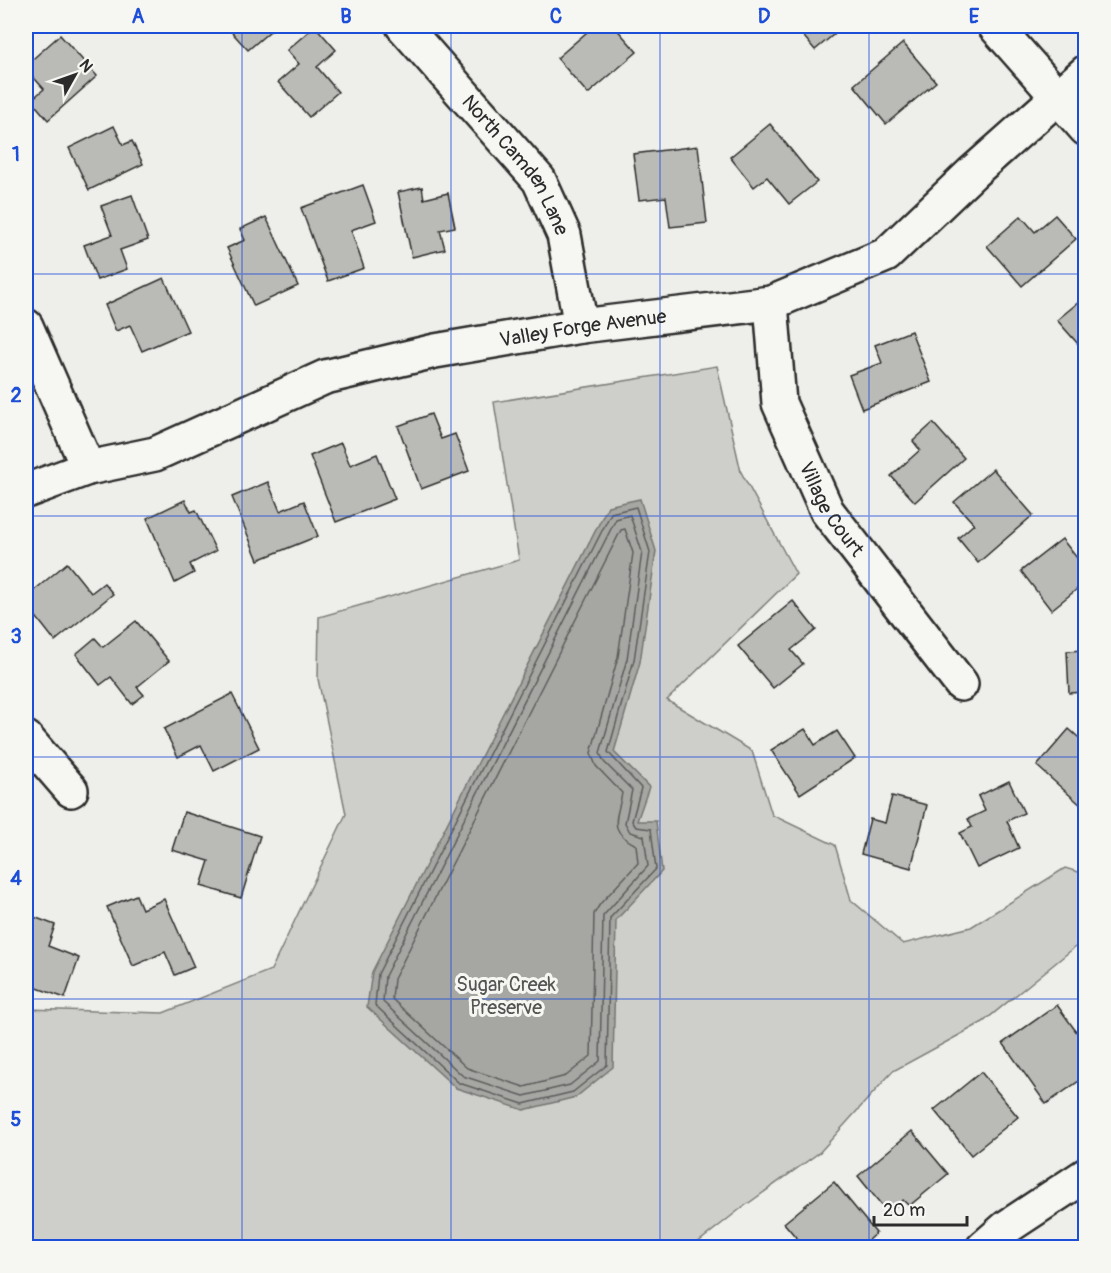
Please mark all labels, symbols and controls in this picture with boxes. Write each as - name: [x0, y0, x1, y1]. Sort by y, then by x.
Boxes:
- text: A: [132, 4, 145, 29]
- text: B: [340, 4, 352, 29]
- text: C: [550, 4, 562, 29]
- text: D: [758, 4, 771, 29]
- text: E: [969, 4, 980, 29]
- north arrow: [45, 45, 105, 105]
- text: N: [75, 55, 97, 77]
- street label: North Camden Lane: [456, 90, 574, 239]
- text: 1: [12, 142, 20, 167]
- street label: Valley Forge Avenue: [498, 304, 668, 353]
- text: 2: [10, 383, 22, 408]
- street label: Village Court: [794, 458, 870, 562]
- text: 3: [10, 624, 22, 649]
- text: 4: [10, 866, 22, 891]
- park label: Sugar Creek Preserve: [456, 972, 557, 1020]
- text: 5: [11, 1107, 22, 1132]
- scale bar: [874, 1189, 967, 1227]
- text: 20 m: [883, 1199, 925, 1222]

